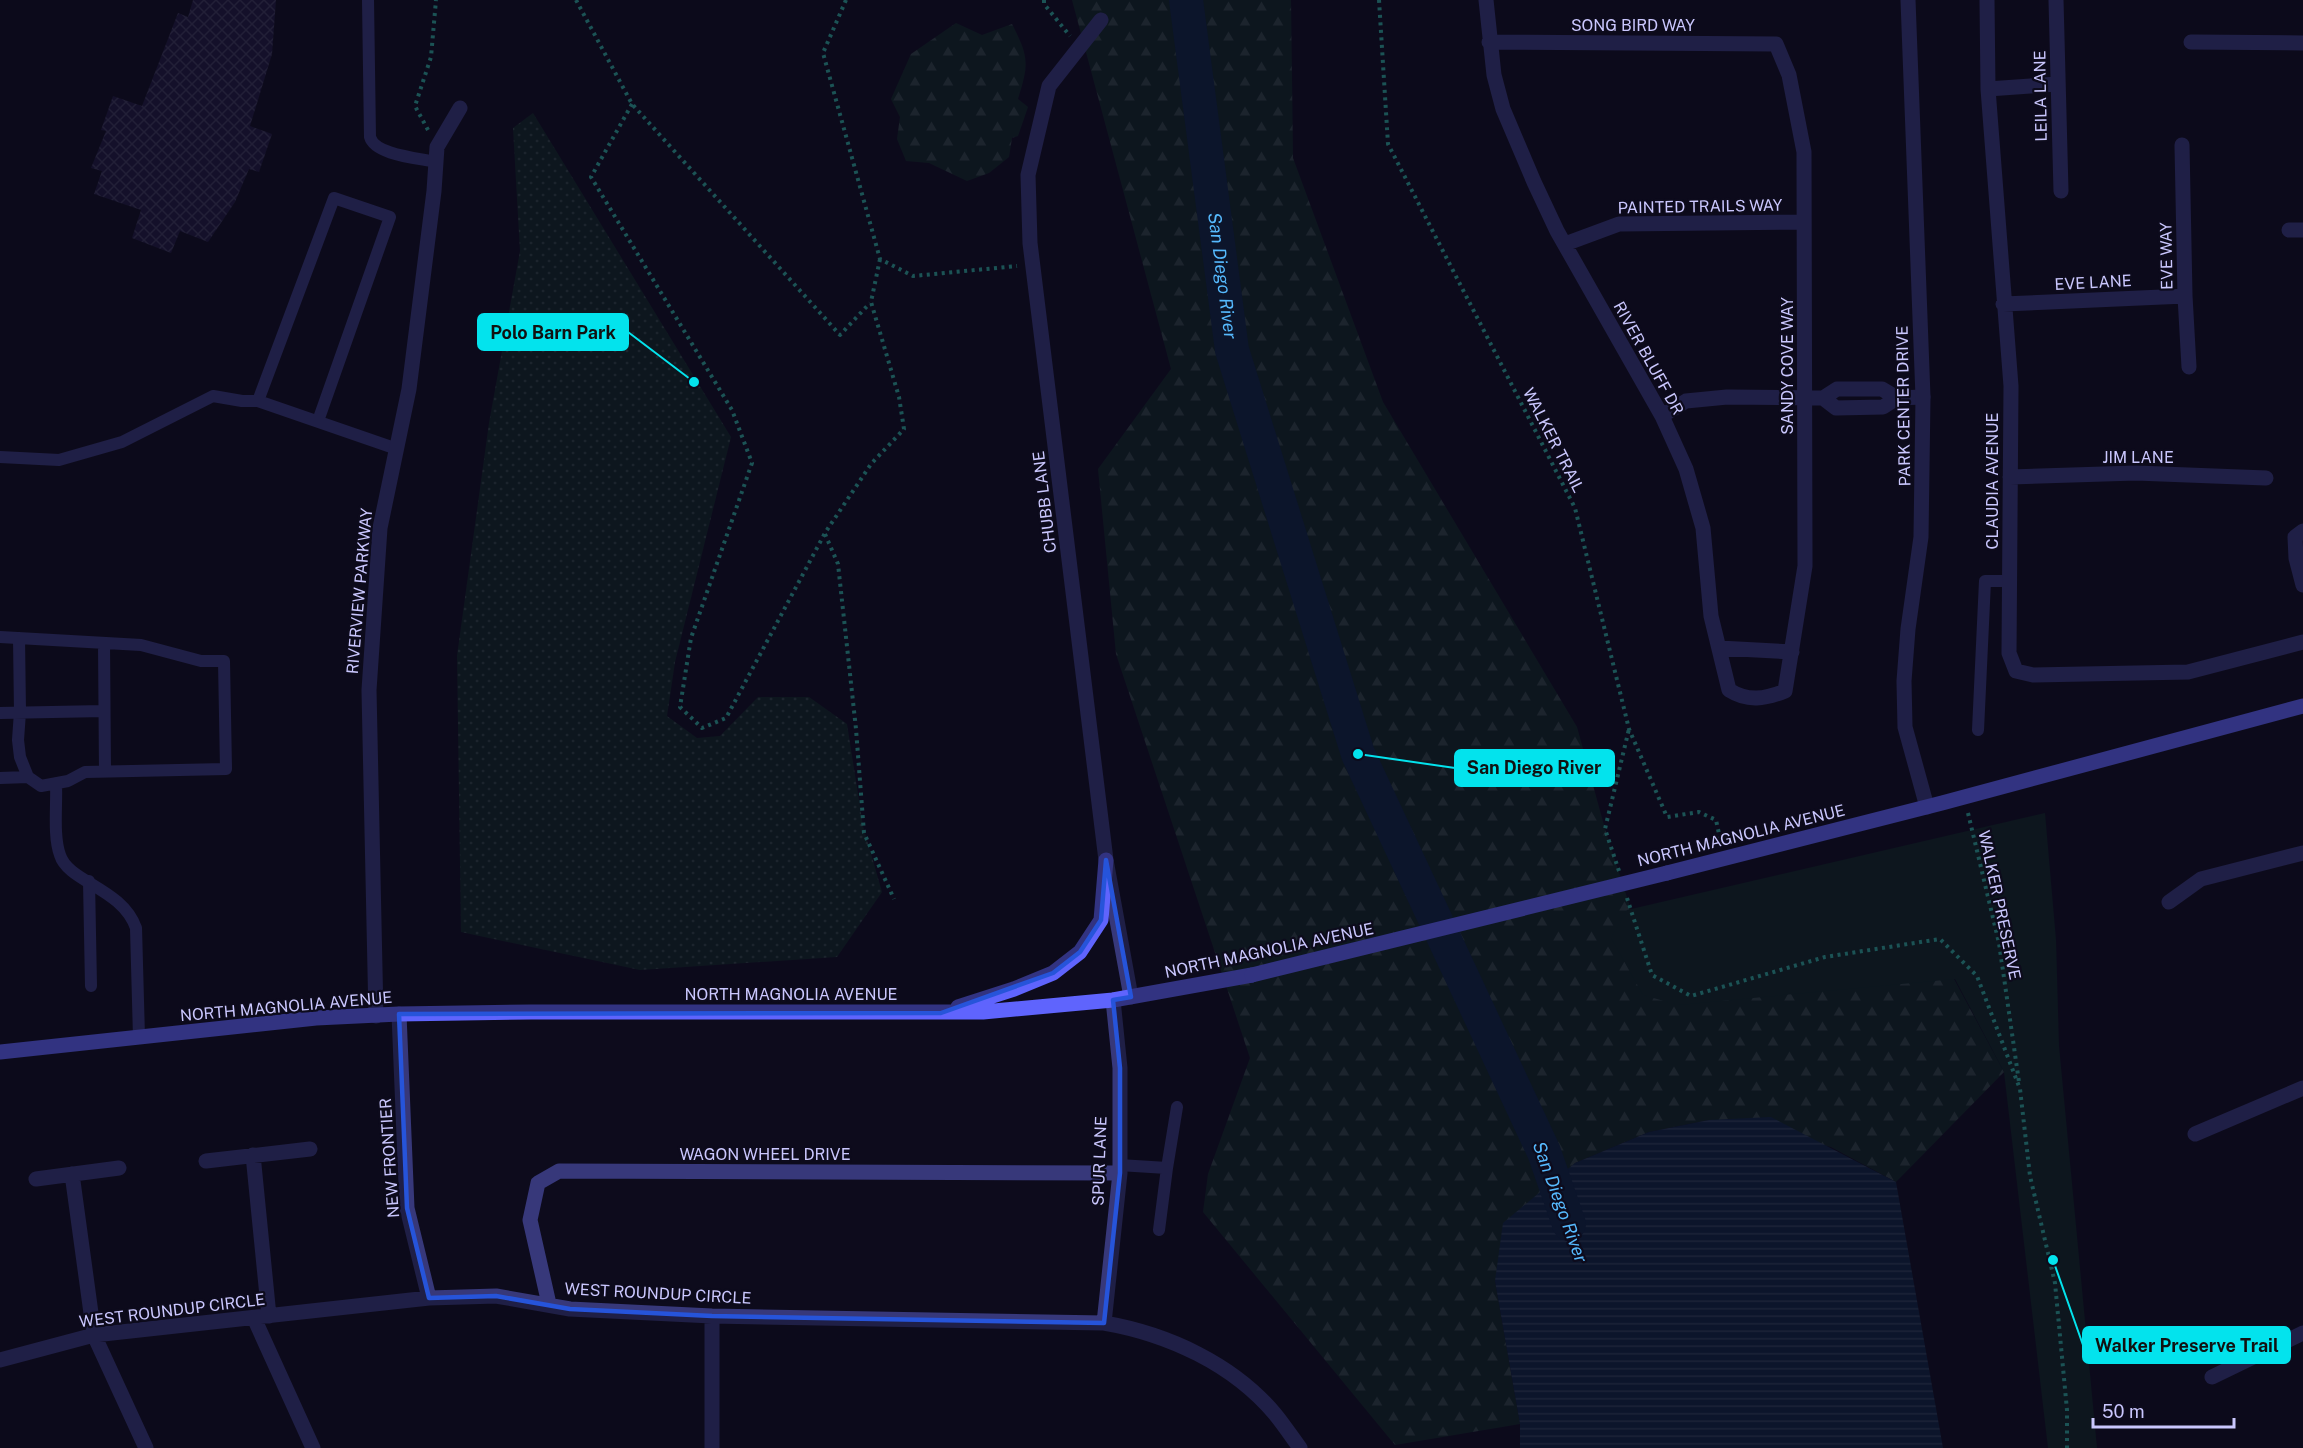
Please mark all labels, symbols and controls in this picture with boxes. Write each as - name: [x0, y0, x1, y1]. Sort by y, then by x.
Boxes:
- street label: SONG BIRD WAY: [1571, 16, 1695, 35]
- street label: LEILA LANE: [2030, 50, 2051, 142]
- street label: PAINTED TRAILS WAY: [1617, 196, 1783, 217]
- water label: San Diego River: [1204, 211, 1241, 340]
- street label: EVE WAY: [2156, 222, 2177, 290]
- street label: EVE LANE: [2054, 271, 2132, 294]
- street label: SANDY COVE WAY: [1778, 297, 1797, 435]
- street label: RIVER BLUFF DR: [1610, 298, 1688, 418]
- callout: Polo Barn Park: [478, 314, 628, 350]
- text: Polo Barn Park: [490, 322, 616, 343]
- street label: PARK CENTER DRIVE: [1893, 325, 1914, 487]
- street label: WALKER TRAIL: [1519, 385, 1588, 496]
- street label: CLAUDIA AVENUE: [1983, 413, 2002, 549]
- street label: JIM LANE: [2102, 448, 2174, 467]
- street label: CHUBB LANE: [1029, 450, 1060, 554]
- street label: RIVERVIEW PARKWAY: [343, 507, 376, 675]
- callout: San Diego River: [1455, 750, 1614, 786]
- text: San Diego River: [1467, 757, 1602, 778]
- street label: NORTH MAGNOLIA AVENUE: [1635, 800, 1847, 870]
- street label: WALKER PRESERVE: [1974, 829, 2025, 982]
- street label: NORTH MAGNOLIA AVENUE: [1163, 919, 1375, 982]
- street label: NORTH MAGNOLIA AVENUE: [684, 985, 898, 1004]
- street label: NORTH MAGNOLIA AVENUE: [179, 988, 393, 1025]
- street label: NEW FRONTIER: [376, 1097, 403, 1219]
- street label: SPUR LANE: [1088, 1116, 1111, 1206]
- water label: San Diego River: [1529, 1138, 1592, 1266]
- street label: WAGON WHEEL DRIVE: [679, 1145, 851, 1164]
- street label: WEST ROUNDUP CIRCLE: [564, 1279, 752, 1308]
- street label: WEST ROUNDUP CIRCLE: [78, 1290, 266, 1331]
- callout: Walker Preserve Trail: [2083, 1327, 2290, 1363]
- text: Walker Preserve Trail: [2095, 1335, 2279, 1356]
- scale bar: [2093, 1391, 2234, 1429]
- text: 50 m: [2102, 1401, 2145, 1422]

